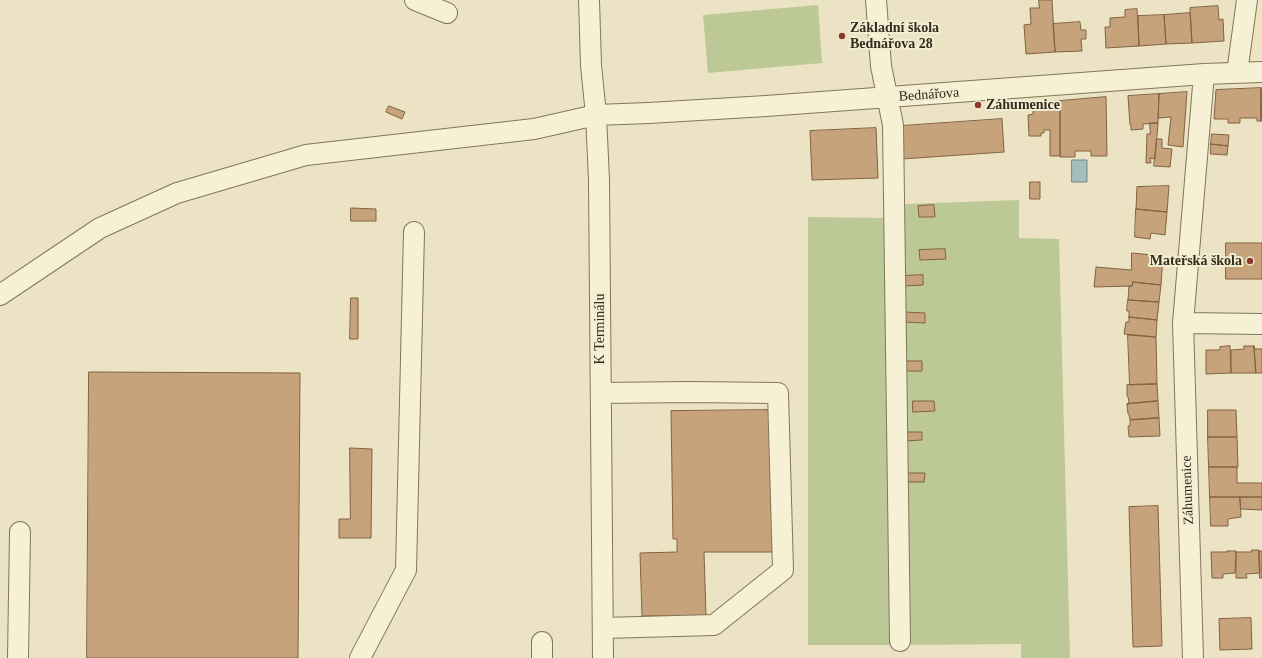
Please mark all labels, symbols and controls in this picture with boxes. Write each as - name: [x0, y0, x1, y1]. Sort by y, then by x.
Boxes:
- place label: Základní škola Bednářova 28: [850, 20, 939, 52]
- marker: Základní škola Bednářova 28: [837, 31, 847, 41]
- street label: Bednářova: [898, 85, 960, 105]
- place label: Záhumenice: [986, 97, 1060, 113]
- marker: Záhumenice: [973, 100, 983, 110]
- place label: Mateřská škola: [1150, 253, 1242, 269]
- marker: Mateřská škola: [1245, 256, 1255, 266]
- street label: K Terminálu: [592, 294, 608, 364]
- street label: Záhumenice: [1178, 455, 1198, 525]

